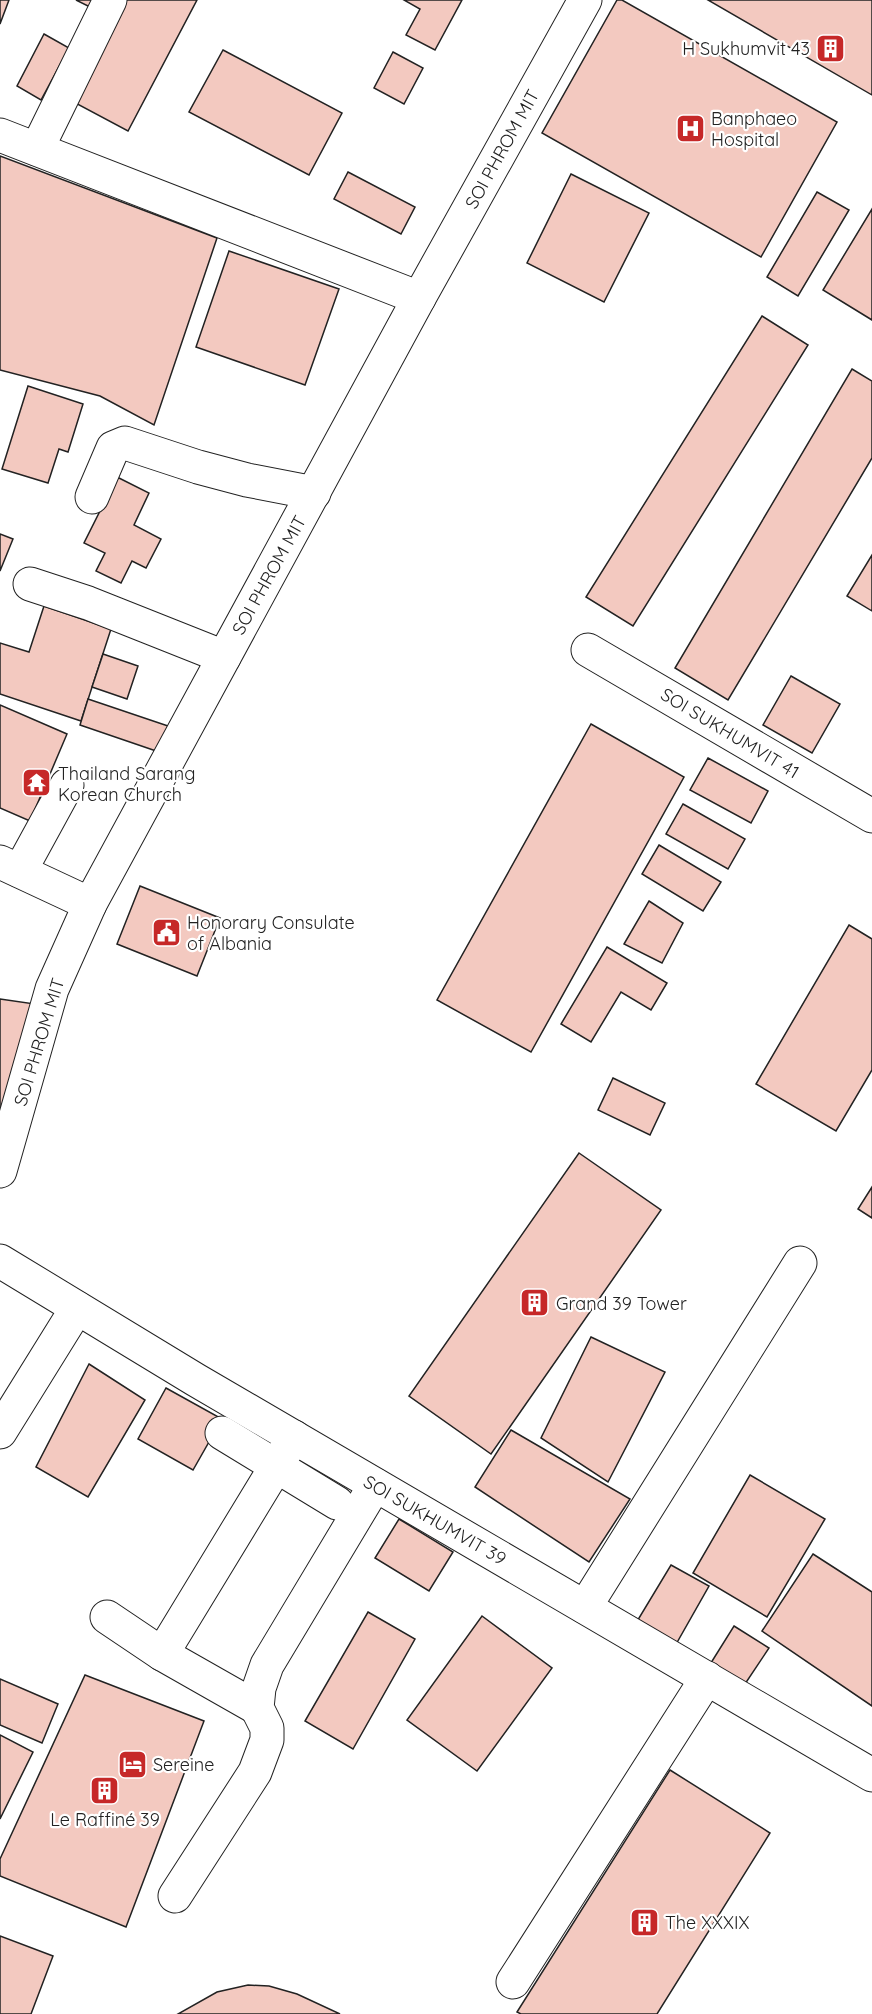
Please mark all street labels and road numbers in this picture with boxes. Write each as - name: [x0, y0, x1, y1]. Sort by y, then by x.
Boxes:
- street label: SOI PHROM MIT: [460, 85, 544, 213]
- street label: SOI PHROM MIT: [227, 511, 311, 639]
- street label: SOI SUKHUMVIT 41: [657, 683, 803, 783]
- street label: SOI PHROM MIT: [9, 975, 69, 1109]
- street label: SOI SUKHUMVIT 39: [360, 1470, 510, 1570]

